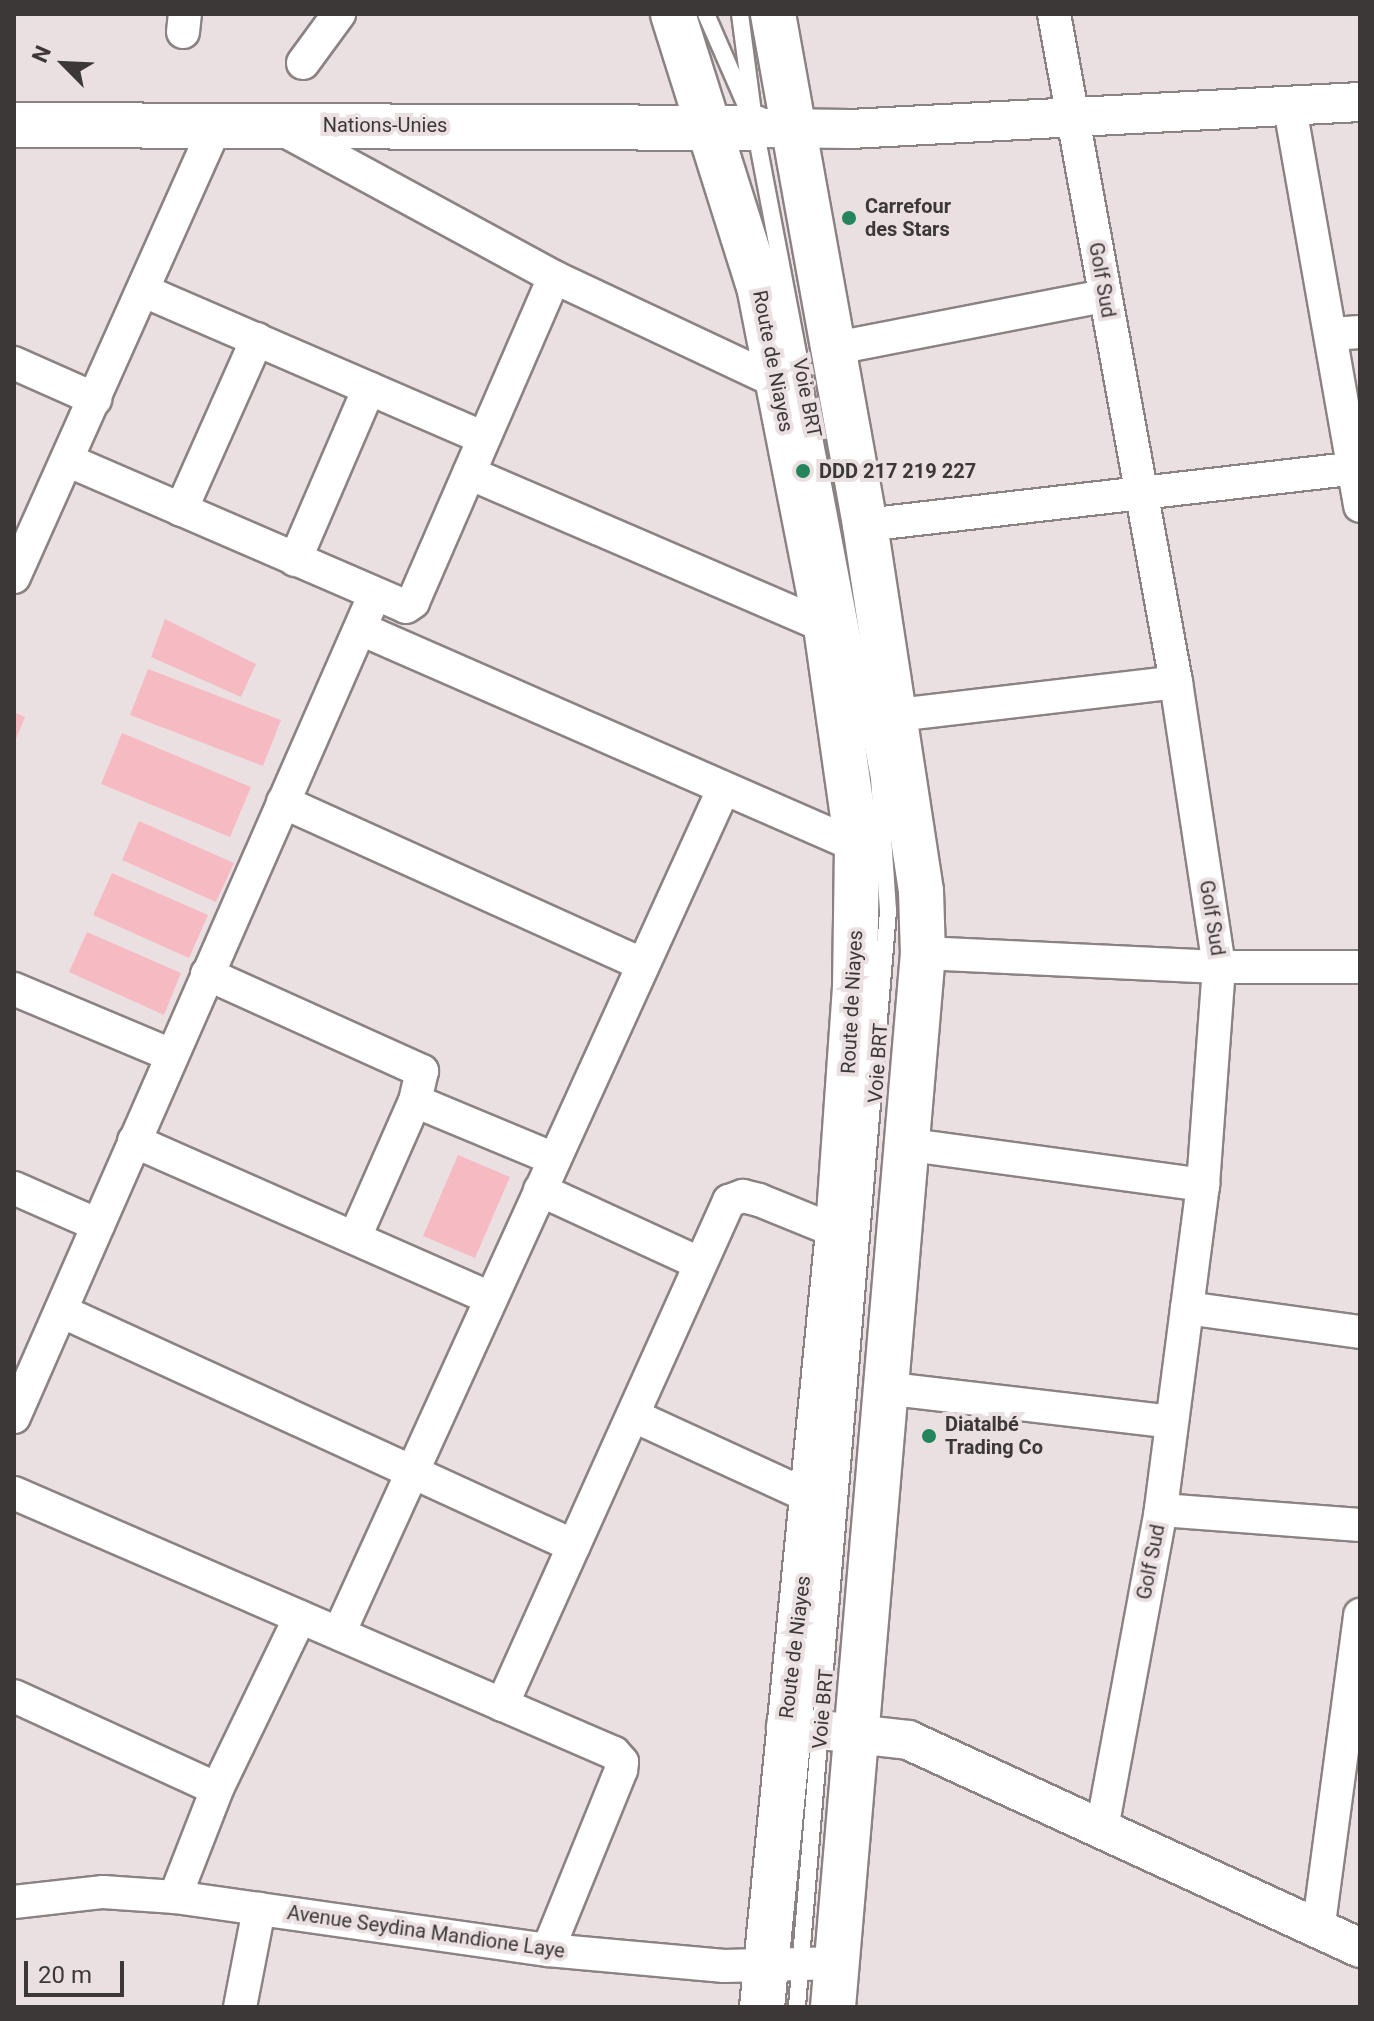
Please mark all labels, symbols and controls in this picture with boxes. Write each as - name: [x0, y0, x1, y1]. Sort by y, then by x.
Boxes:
- north arrow: [24, 24, 104, 104]
- text: N: [27, 42, 56, 66]
- street label: Nations-Unies: [323, 113, 447, 137]
- place label: Carrefour des Stars: [865, 194, 951, 241]
- marker: Carrefour des Stars: [840, 209, 858, 227]
- street label: Golf Sud: [1084, 241, 1120, 319]
- street label: Route de Niayes: [747, 288, 799, 434]
- street label: Voie BRT: [788, 356, 826, 440]
- place label: DDD 217 219 227: [819, 459, 976, 483]
- marker: DDD 217 219 227: [794, 462, 812, 480]
- street label: Golf Sud: [1194, 879, 1230, 957]
- street label: Route de Niayes: [836, 930, 868, 1074]
- street label: Voie BRT: [863, 1022, 893, 1104]
- place label: Diatalbé Trading Co: [945, 1412, 1043, 1459]
- marker: Diatalbé Trading Co: [920, 1427, 938, 1445]
- street label: Golf Sud: [1132, 1522, 1170, 1602]
- street label: Route de Niayes: [774, 1574, 816, 1720]
- street label: Voie BRT: [808, 1668, 838, 1750]
- street label: Avenue Seydina Mandione Laye: [286, 1901, 566, 1963]
- scale bar: [28, 1945, 128, 1995]
- text: 20 m: [38, 1961, 92, 1989]

